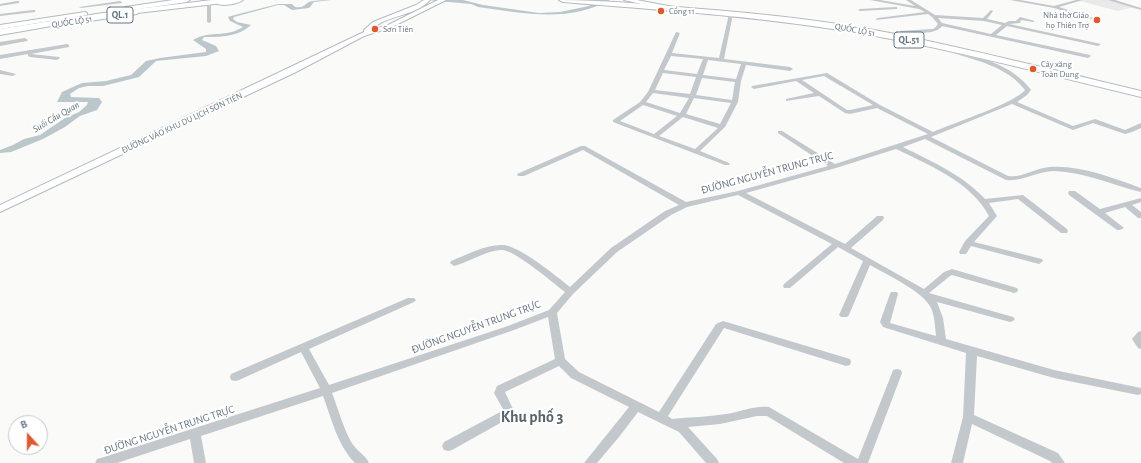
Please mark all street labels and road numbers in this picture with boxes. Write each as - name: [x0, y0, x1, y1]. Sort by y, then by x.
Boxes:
- road number: QL.1: [107, 7, 133, 23]
- street label: QUỐC LỘ 51: [51, 13, 93, 31]
- street label: QUỐC LỘ 51: [834, 21, 876, 39]
- road number: QL.51: [894, 32, 924, 48]
- street label: ĐƯỜNG VÀO KHU DU LỊCH SƠN TIÊN: [120, 90, 244, 156]
- street label: ĐƯỜNG NGUYỄN TRUNG TRỰC: [699, 149, 835, 197]
- street label: ĐƯỜNG NGUYỄN TRUNG TRỰC: [410, 297, 542, 357]
- street label: ĐƯỜNG NGUYỄN TRUNG TRỰC: [102, 403, 236, 457]

